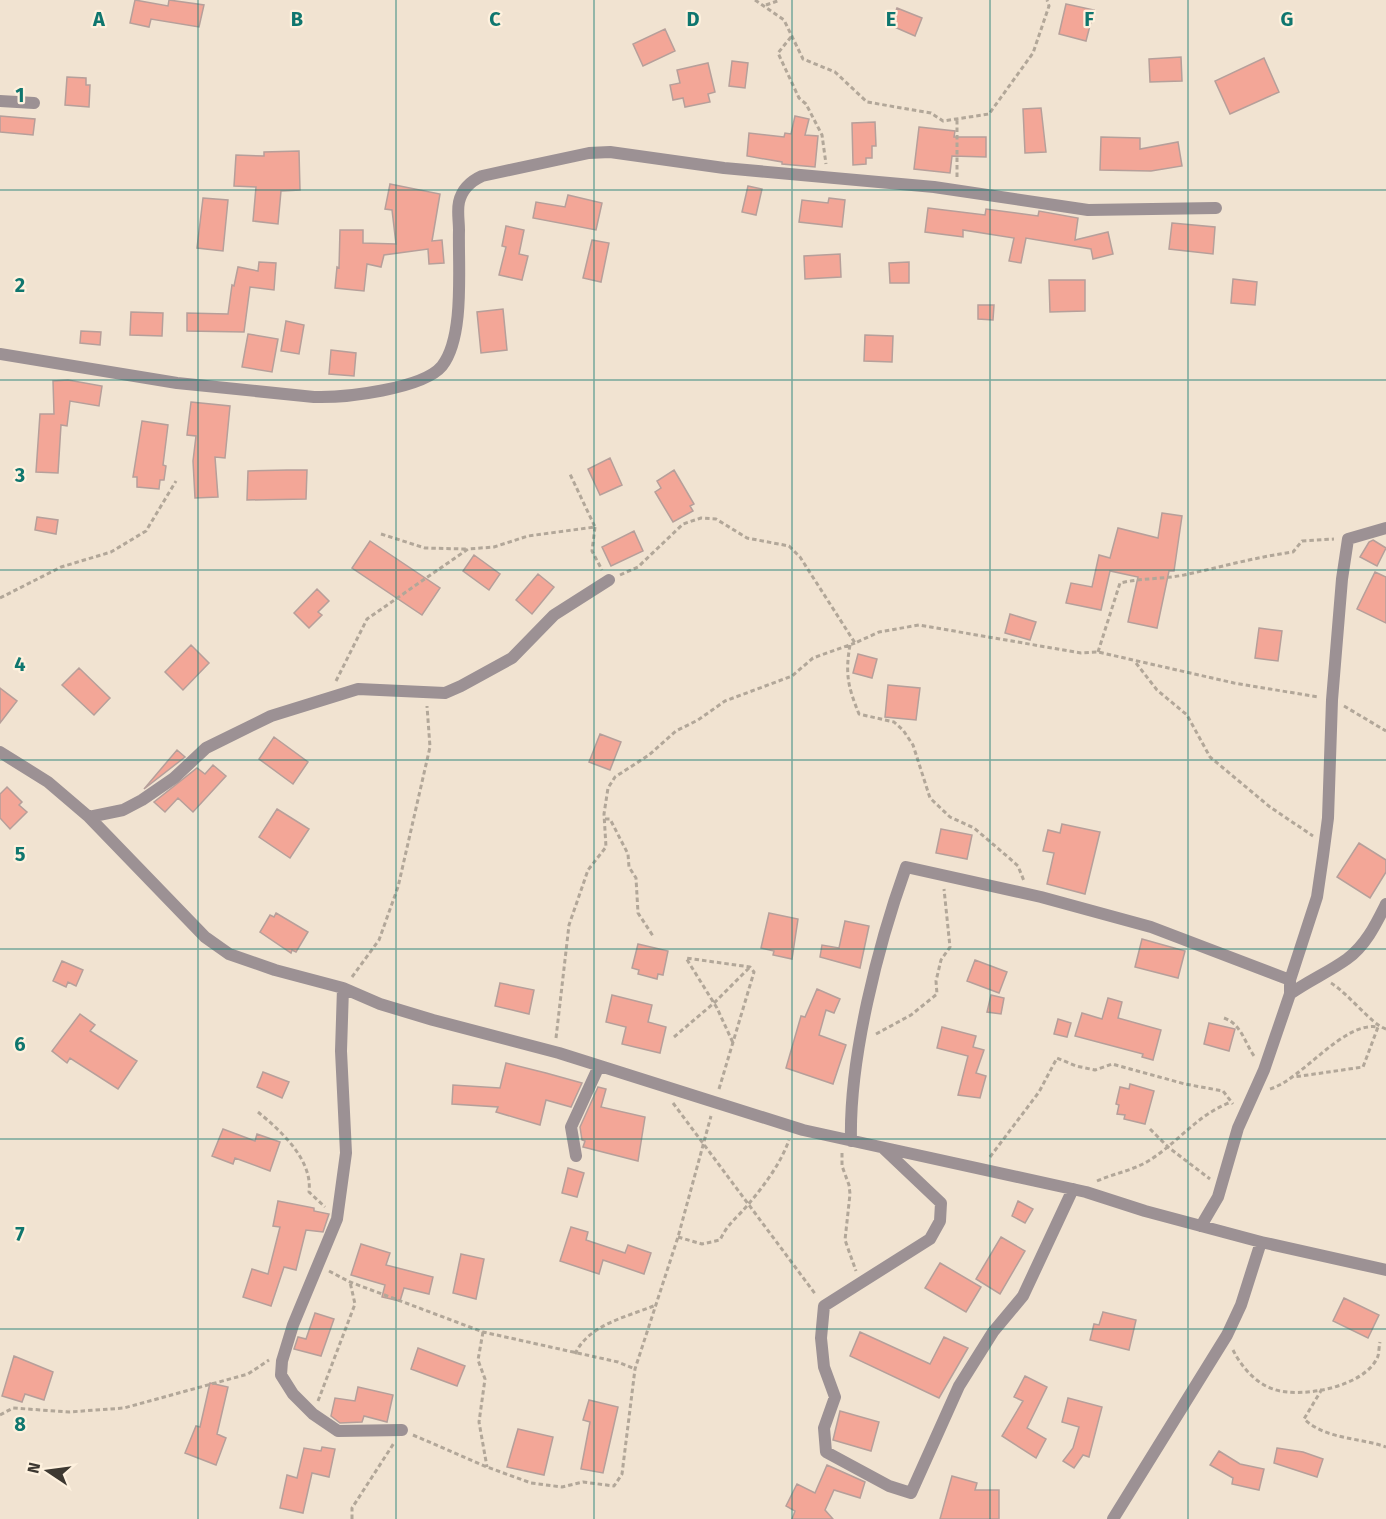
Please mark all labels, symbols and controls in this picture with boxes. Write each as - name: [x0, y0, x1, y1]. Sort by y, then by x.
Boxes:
- text: A: [92, 7, 106, 31]
- text: B: [291, 7, 303, 31]
- text: C: [489, 7, 501, 31]
- text: D: [686, 7, 700, 31]
- text: E: [886, 7, 896, 31]
- text: F: [1084, 7, 1094, 31]
- text: G: [1281, 7, 1293, 31]
- text: 1: [15, 83, 25, 107]
- text: 2: [15, 273, 25, 297]
- text: 3: [14, 463, 25, 487]
- text: 4: [14, 652, 26, 676]
- text: 5: [15, 842, 26, 866]
- text: 6: [14, 1032, 26, 1056]
- text: 7: [15, 1222, 25, 1246]
- text: 8: [14, 1412, 26, 1436]
- north arrow: [18, 1441, 78, 1501]
- text: N: [23, 1460, 44, 1475]

